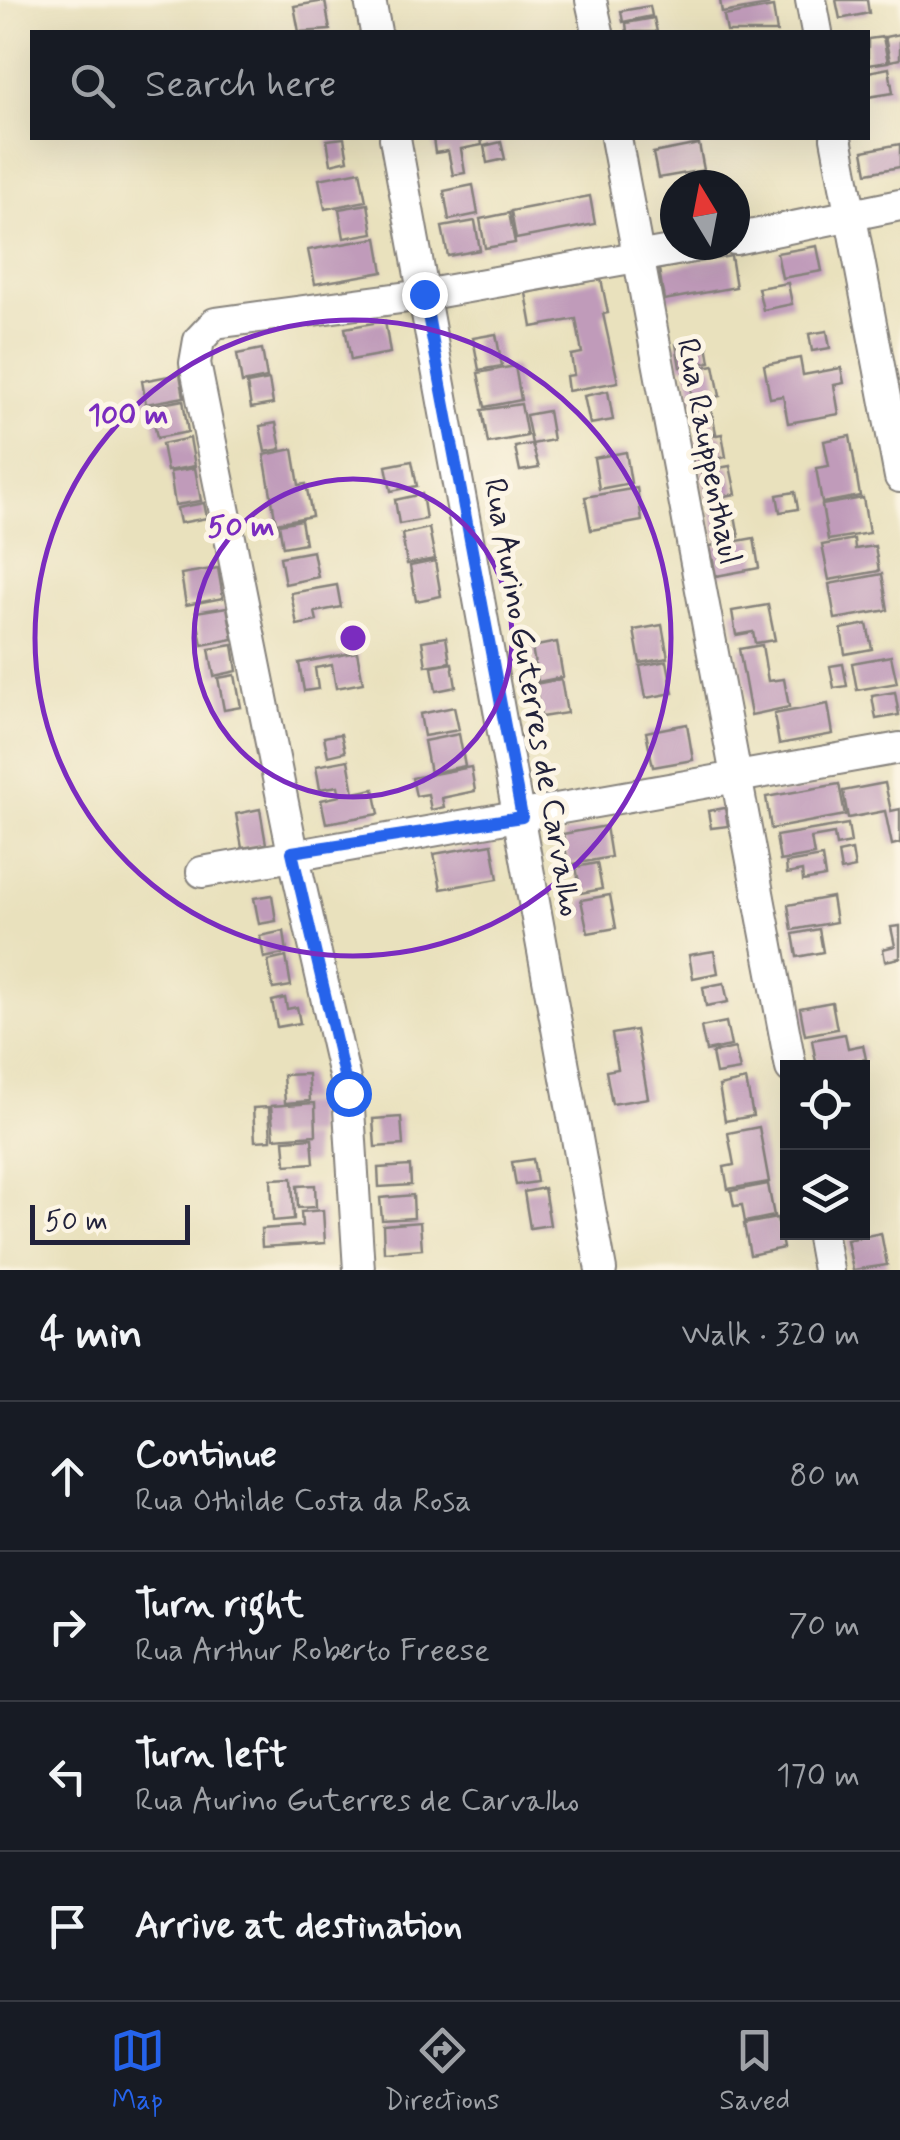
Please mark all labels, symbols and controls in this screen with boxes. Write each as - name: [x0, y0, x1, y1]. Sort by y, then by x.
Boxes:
- search box: [30, 30, 870, 140]
- icon: search: [65, 58, 120, 113]
- text: Search here: [145, 61, 336, 110]
- north arrow: [660, 170, 750, 260]
- route end: [402, 272, 448, 318]
- street label: Rua Rauppenthaul: [666, 335, 751, 568]
- text: 100 m: [88, 396, 168, 435]
- street label: Rua Aurino Guterres de Carvalho: [473, 475, 591, 920]
- text: 50 m: [207, 508, 275, 547]
- centre of rings: [335, 620, 371, 656]
- map controls: [780, 1060, 870, 1240]
- button: locate: [780, 1060, 870, 1150]
- route start: [326, 1071, 372, 1117]
- button: layers: [780, 1150, 870, 1240]
- scale bar: [30, 1200, 190, 1244]
- text: 50 m: [45, 1204, 108, 1241]
- text: 4 min: [40, 1308, 142, 1363]
- text: Walk · 320 m: [682, 1314, 860, 1356]
- text: Continue: [135, 1431, 277, 1480]
- icon: ahead: [40, 1449, 95, 1504]
- text: 80 m: [790, 1455, 860, 1497]
- text: Rua Othilde Costa da Rosa: [135, 1480, 471, 1522]
- text: Turn right: [135, 1581, 304, 1630]
- icon: right: [40, 1599, 95, 1654]
- text: 70 m: [788, 1605, 860, 1647]
- text: Rua Arthur Roberto Freese: [135, 1630, 490, 1672]
- text: Turn left: [135, 1731, 287, 1780]
- icon: left: [40, 1749, 95, 1804]
- text: 170 m: [776, 1755, 860, 1797]
- text: Rua Aurino Guterres de Carvalho: [135, 1780, 579, 1822]
- icon: arrive: [40, 1899, 95, 1954]
- text: Arrive at destination: [135, 1902, 462, 1951]
- tab: Map: [110, 2023, 165, 2120]
- tab: Directions: [385, 2023, 500, 2120]
- tab: Saved: [719, 2023, 790, 2120]

